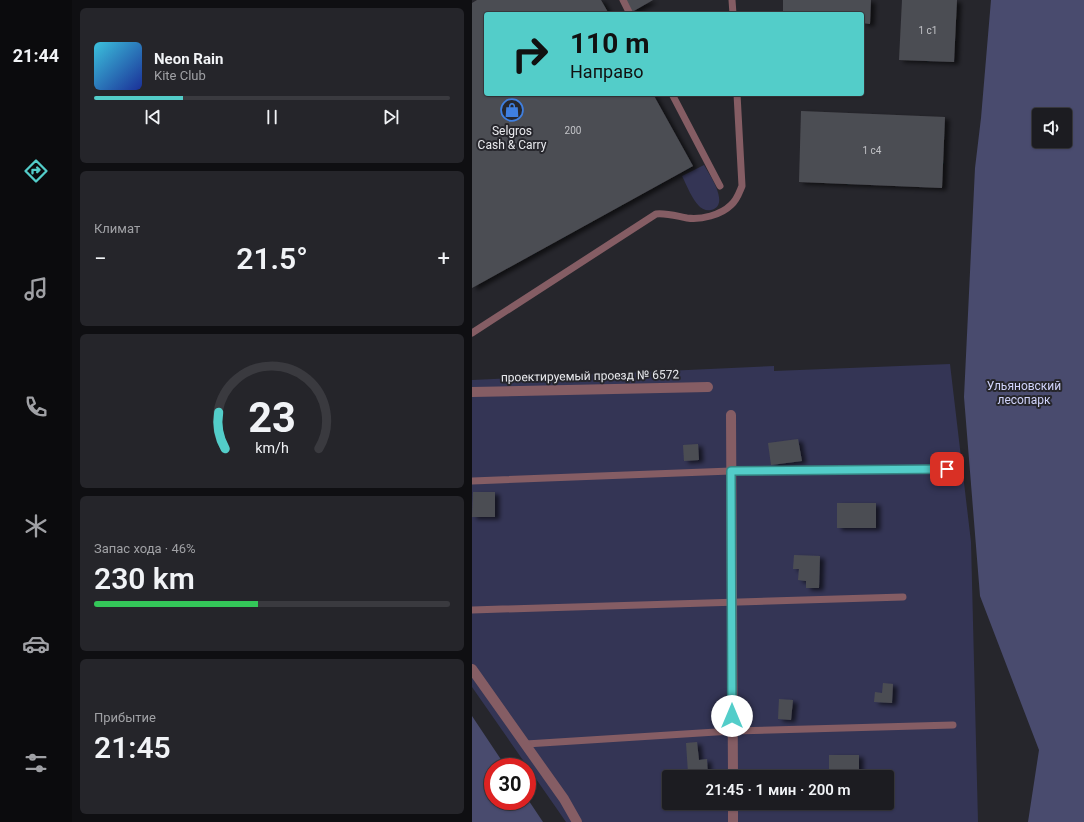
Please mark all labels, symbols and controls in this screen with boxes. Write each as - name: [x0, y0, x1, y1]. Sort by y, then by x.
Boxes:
- house number: 1 с1: [919, 25, 937, 36]
- text: 110 m: [570, 27, 649, 60]
- icon: right: [504, 28, 556, 80]
- text: 21:44: [13, 45, 59, 66]
- text: Neon Rain: [154, 50, 223, 68]
- text: Направо: [570, 61, 643, 82]
- text: Kite Club: [154, 68, 206, 83]
- shop icon: Selgros Cash & Carry: [499, 97, 525, 123]
- icon: previous: [142, 106, 164, 128]
- icon: pause: [261, 106, 283, 128]
- icon: next: [380, 106, 402, 128]
- map controls: [1032, 108, 1072, 148]
- button: sound: [1032, 108, 1072, 148]
- place label: Selgros Cash & Carry: [478, 124, 547, 152]
- house number: 200: [565, 125, 582, 136]
- house number: 1 с4: [863, 145, 882, 156]
- icon: directions: [22, 157, 50, 185]
- text: Климат: [94, 221, 140, 236]
- text: 21.5°: [236, 241, 308, 276]
- text: −: [94, 246, 107, 271]
- text: +: [438, 246, 450, 271]
- icon: music: [22, 275, 50, 303]
- street label: проектируемый проезд № 6572: [501, 367, 680, 385]
- park label: Ульяновский лесопарк: [987, 379, 1061, 407]
- icon: phone: [22, 393, 50, 421]
- text: 23: [248, 393, 296, 442]
- text: km/h: [255, 440, 289, 456]
- pin: [930, 452, 964, 486]
- icon: arrive: [936, 458, 958, 480]
- icon: climate: [22, 512, 50, 540]
- text: Запас хода · 46%: [94, 541, 196, 556]
- text: 230 km: [94, 561, 195, 596]
- icon: car: [22, 630, 50, 658]
- position arrow: [711, 695, 753, 737]
- text: Прибытие: [94, 710, 156, 725]
- text: 21:45: [94, 730, 171, 765]
- icon: filters: [22, 749, 50, 777]
- speed limit sign: 30: [484, 758, 536, 810]
- text: 21:45 · 1 мин · 200 m: [705, 781, 851, 799]

